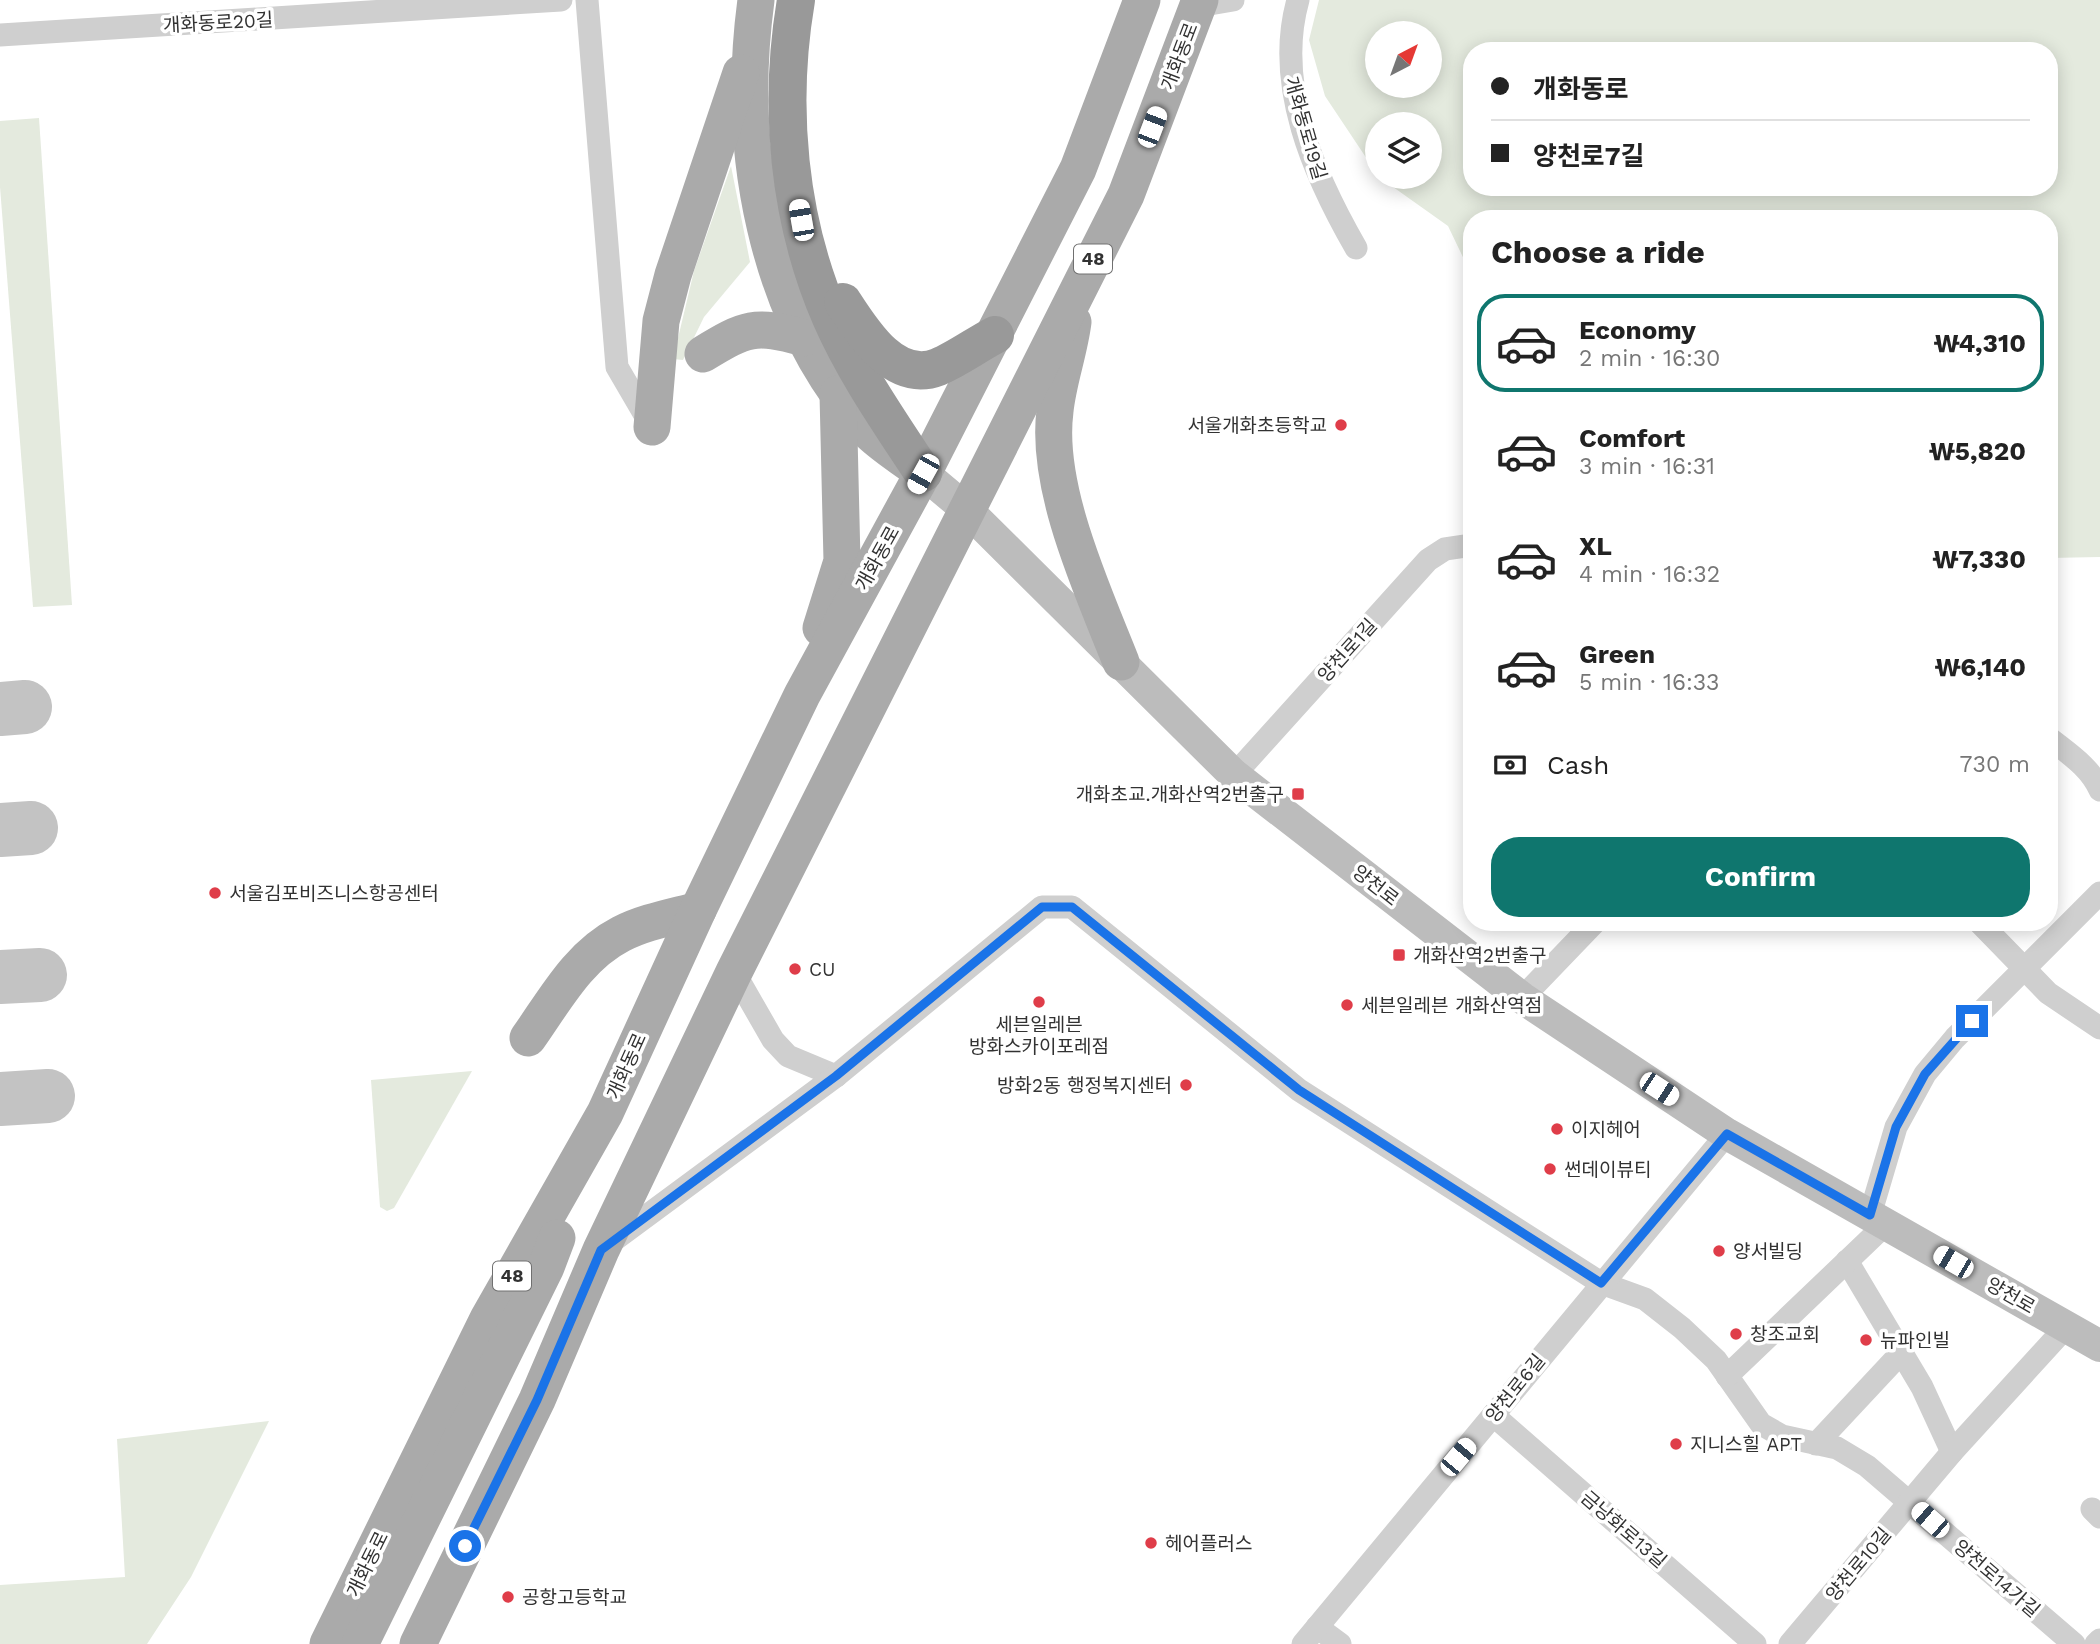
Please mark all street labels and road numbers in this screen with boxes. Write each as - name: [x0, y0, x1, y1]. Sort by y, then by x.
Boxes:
- street label: 개화동로20길: [162, 8, 274, 37]
- street label: 개화동로: [1156, 19, 1203, 93]
- street label: 개화동로19길: [1280, 74, 1331, 183]
- road number: 48: [1074, 244, 1112, 274]
- street label: 개화동로: [850, 522, 904, 594]
- street label: 양천로1길: [1313, 614, 1382, 687]
- street label: 양천로: [1348, 860, 1403, 911]
- street label: 개화동로: [602, 1030, 651, 1103]
- road number: 48: [493, 1261, 531, 1290]
- street label: 양천로: [1982, 1272, 2039, 1319]
- street label: 양천로6길: [1481, 1349, 1550, 1427]
- street label: 금낭화로13길: [1576, 1486, 1671, 1573]
- street label: 양천로10길: [1821, 1523, 1896, 1606]
- street label: 개화동로: [342, 1528, 393, 1601]
- street label: 양천로14가길: [1949, 1535, 2044, 1622]

